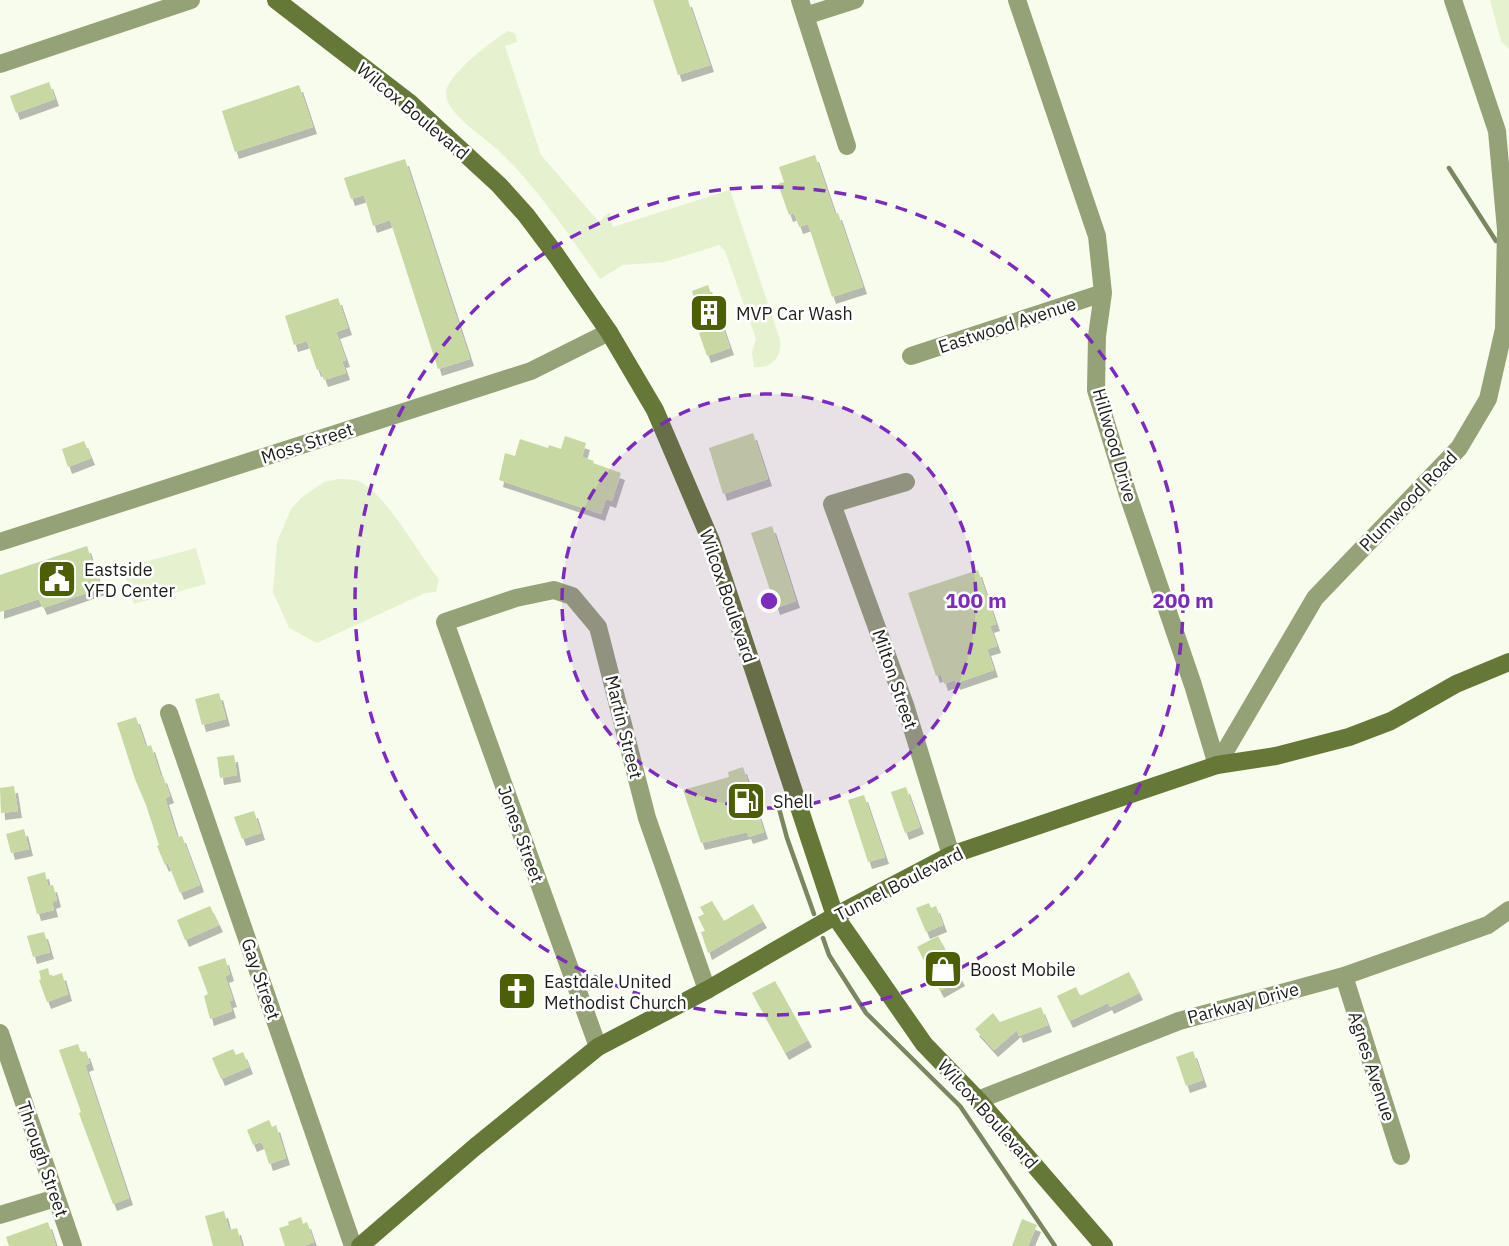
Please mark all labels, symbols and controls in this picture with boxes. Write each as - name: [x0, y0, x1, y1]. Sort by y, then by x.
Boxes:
- street label: Wilcox Boulevard: [352, 57, 474, 165]
- building icon: MVP Car Wash: [688, 292, 730, 334]
- street label: Eastwood Avenue: [935, 292, 1079, 358]
- place label: MVP Car Wash: [736, 302, 853, 325]
- street label: Hillwood Drive: [1088, 385, 1142, 505]
- street label: Moss Street: [258, 417, 356, 469]
- street label: Plumwood Road: [1354, 446, 1462, 556]
- street label: Wilcox Boulevard: [694, 526, 762, 666]
- public building icon: Eastside YFD Center: [36, 558, 78, 600]
- place label: Eastside YFD Center: [84, 558, 175, 602]
- text: 100 m: [945, 586, 1007, 614]
- text: 200 m: [1152, 586, 1214, 614]
- centre of rings: [757, 589, 781, 613]
- street label: Milton Street: [867, 626, 923, 732]
- street label: Martin Street: [600, 673, 648, 781]
- fuel station icon: Shell: [725, 780, 767, 822]
- street label: Jones Street: [493, 782, 549, 886]
- place label: Shell: [773, 790, 813, 813]
- street label: Tunnel Boulevard: [831, 842, 967, 926]
- street label: Gay Street: [236, 935, 286, 1023]
- shop icon: Boost Mobile: [922, 948, 964, 990]
- place label: Boost Mobile: [970, 958, 1076, 981]
- church icon: Eastdale United Methodist Church: [496, 970, 538, 1012]
- place label: Eastdale United Methodist Church: [544, 970, 687, 1014]
- street label: Parkway Drive: [1185, 977, 1301, 1029]
- street label: Agnes Avenue: [1343, 1008, 1401, 1124]
- street label: Wilcox Boulevard: [933, 1054, 1043, 1174]
- street label: Through Street: [12, 1098, 74, 1220]

